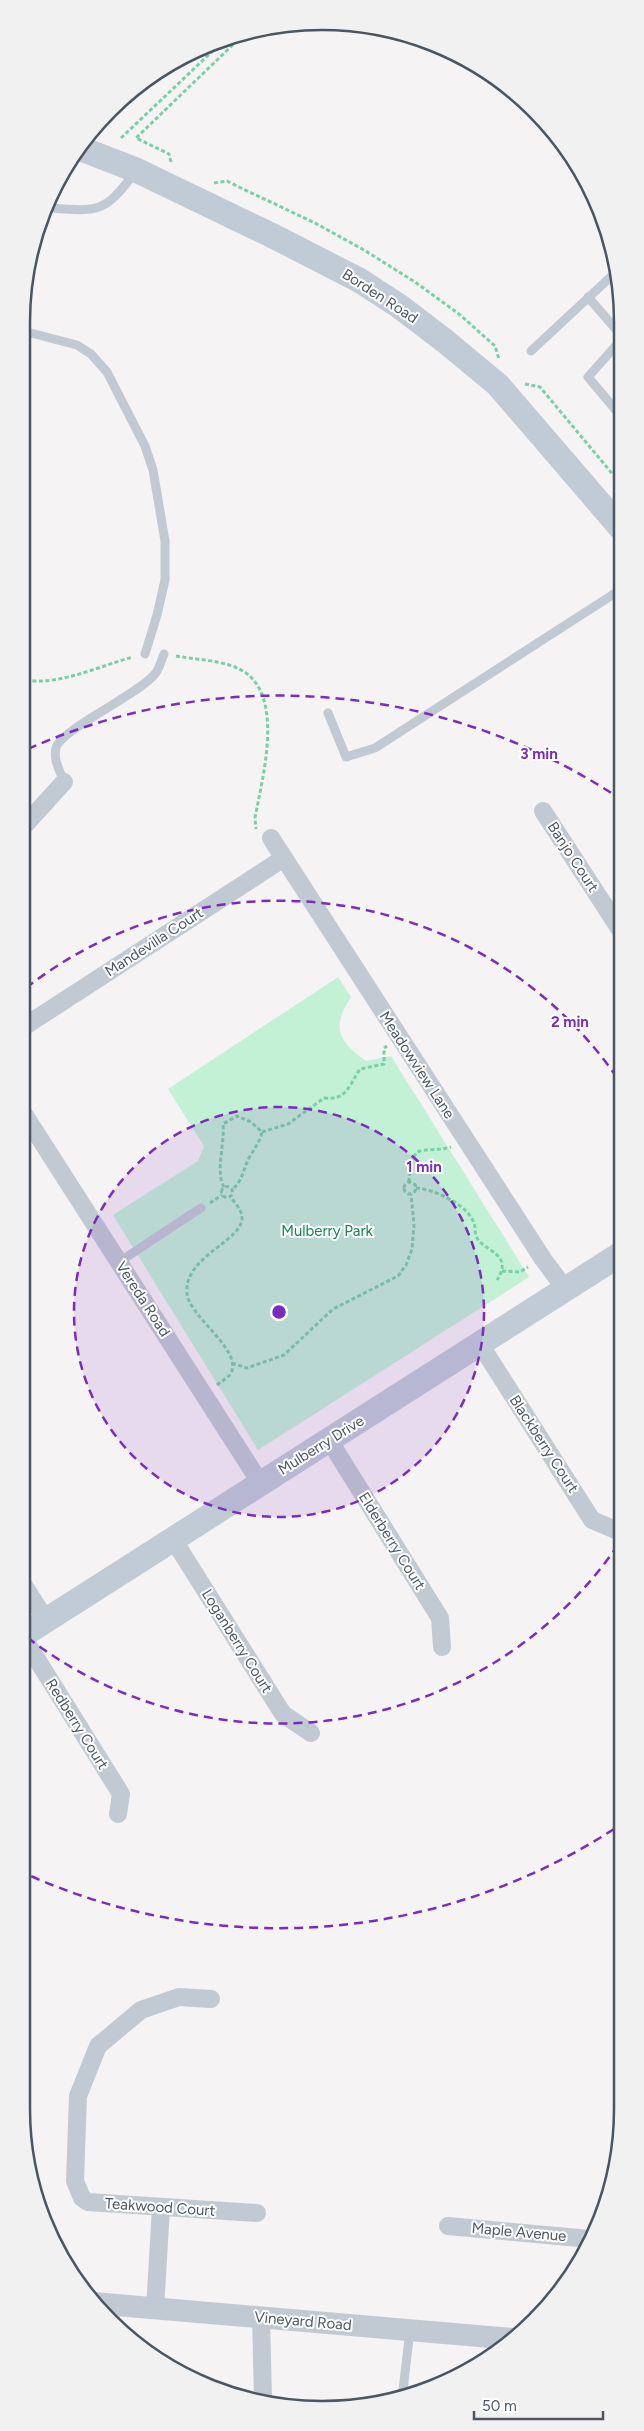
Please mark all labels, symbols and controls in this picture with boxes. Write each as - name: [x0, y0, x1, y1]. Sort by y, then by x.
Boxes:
- street label: Borden Road: [339, 265, 421, 327]
- text: 3 min: [520, 745, 558, 763]
- street label: Banjo Court: [544, 818, 603, 896]
- street label: Mandevilla Court: [102, 903, 207, 980]
- street label: Meadowview Lane: [376, 1008, 458, 1122]
- text: 2 min: [551, 1013, 589, 1031]
- text: 1 min: [406, 1158, 442, 1176]
- park label: Mulberry Park: [281, 1222, 374, 1240]
- street label: Vereda Road: [112, 1258, 174, 1340]
- centre of rings: [270, 1303, 288, 1321]
- street label: Blackberry Court: [506, 1392, 582, 1496]
- street label: Mulberry Drive: [275, 1411, 367, 1479]
- street label: Elderberry Court: [355, 1489, 429, 1593]
- street label: Loganberry Court: [198, 1586, 276, 1696]
- street label: Redberry Court: [42, 1675, 112, 1773]
- street label: Teakwood Court: [104, 2194, 216, 2220]
- street label: Maple Avenue: [471, 2219, 567, 2245]
- street label: Vineyard Road: [254, 2308, 352, 2334]
- scale bar: [474, 2388, 603, 2420]
- text: 50 m: [482, 2397, 517, 2415]

